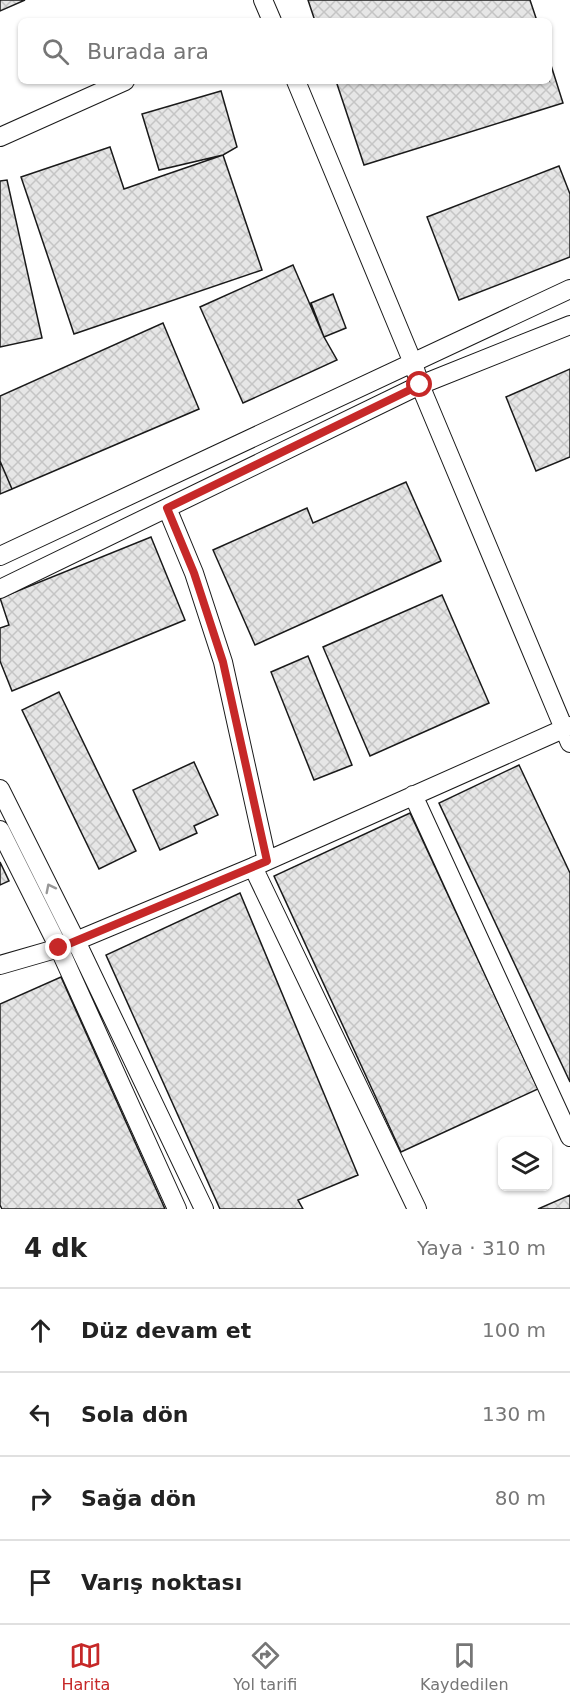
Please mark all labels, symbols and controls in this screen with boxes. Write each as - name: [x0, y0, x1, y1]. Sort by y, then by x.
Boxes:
- search box: [18, 18, 552, 84]
- icon: search: [39, 35, 72, 68]
- text: Burada ara: [87, 39, 209, 64]
- route start: [406, 371, 432, 397]
- one-way arrow: [46, 884, 57, 895]
- route end: [45, 934, 71, 960]
- map controls: [498, 1137, 552, 1191]
- button: layers: [498, 1137, 552, 1191]
- text: 4 dk: [24, 1233, 87, 1263]
- text: Yaya · 310 m: [417, 1236, 546, 1260]
- icon: ahead: [24, 1314, 57, 1347]
- text: Düz devam et: [81, 1318, 251, 1343]
- text: 100 m: [482, 1318, 546, 1342]
- icon: left: [24, 1398, 57, 1431]
- text: Sola dön: [81, 1402, 189, 1427]
- text: 130 m: [482, 1402, 546, 1426]
- icon: right: [24, 1482, 57, 1515]
- text: Sağa dön: [81, 1486, 196, 1511]
- text: 80 m: [495, 1486, 546, 1510]
- icon: arrive: [24, 1566, 57, 1599]
- text: Varış noktası: [81, 1570, 242, 1595]
- tab: Harita: [61, 1639, 110, 1694]
- tab: Yol tarifi: [233, 1639, 297, 1694]
- tab: Kaydedilen: [420, 1639, 509, 1694]

